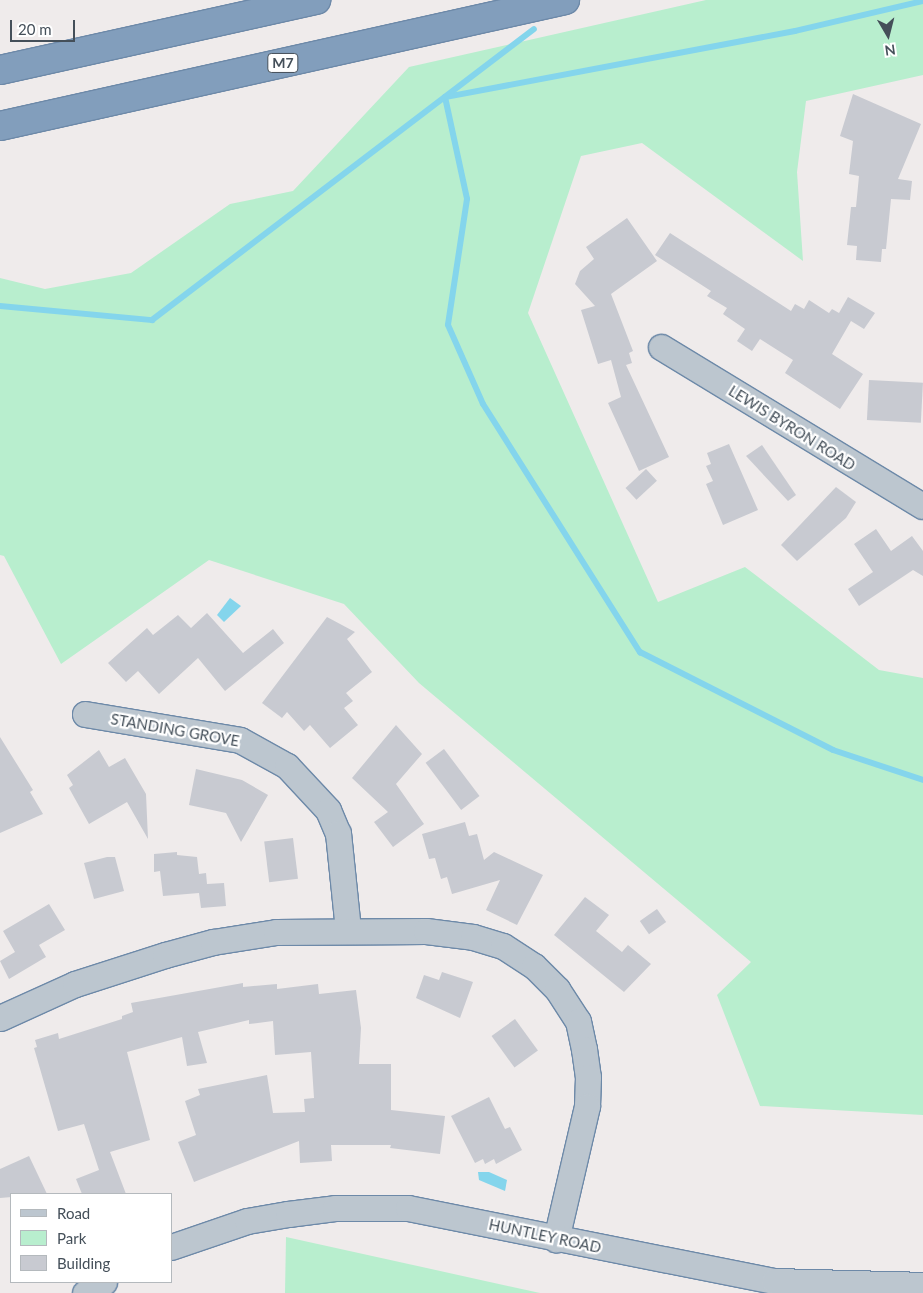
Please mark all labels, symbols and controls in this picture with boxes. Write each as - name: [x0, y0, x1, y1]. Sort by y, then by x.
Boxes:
- scale bar: [12, 10, 78, 42]
- north arrow: [863, 10, 913, 60]
- text: 20 m: [18, 20, 52, 38]
- text: N: [884, 41, 897, 60]
- road number: M7: [267, 52, 299, 74]
- street label: LEWIS BYRON ROAD: [725, 382, 859, 474]
- street label: STANDING GROVE: [109, 710, 241, 750]
- legend: [10, 1193, 172, 1283]
- text: Road: [57, 1204, 90, 1222]
- street label: HUNTLEY ROAD: [487, 1215, 603, 1257]
- text: Park: [57, 1229, 86, 1247]
- text: Building: [57, 1254, 110, 1272]

